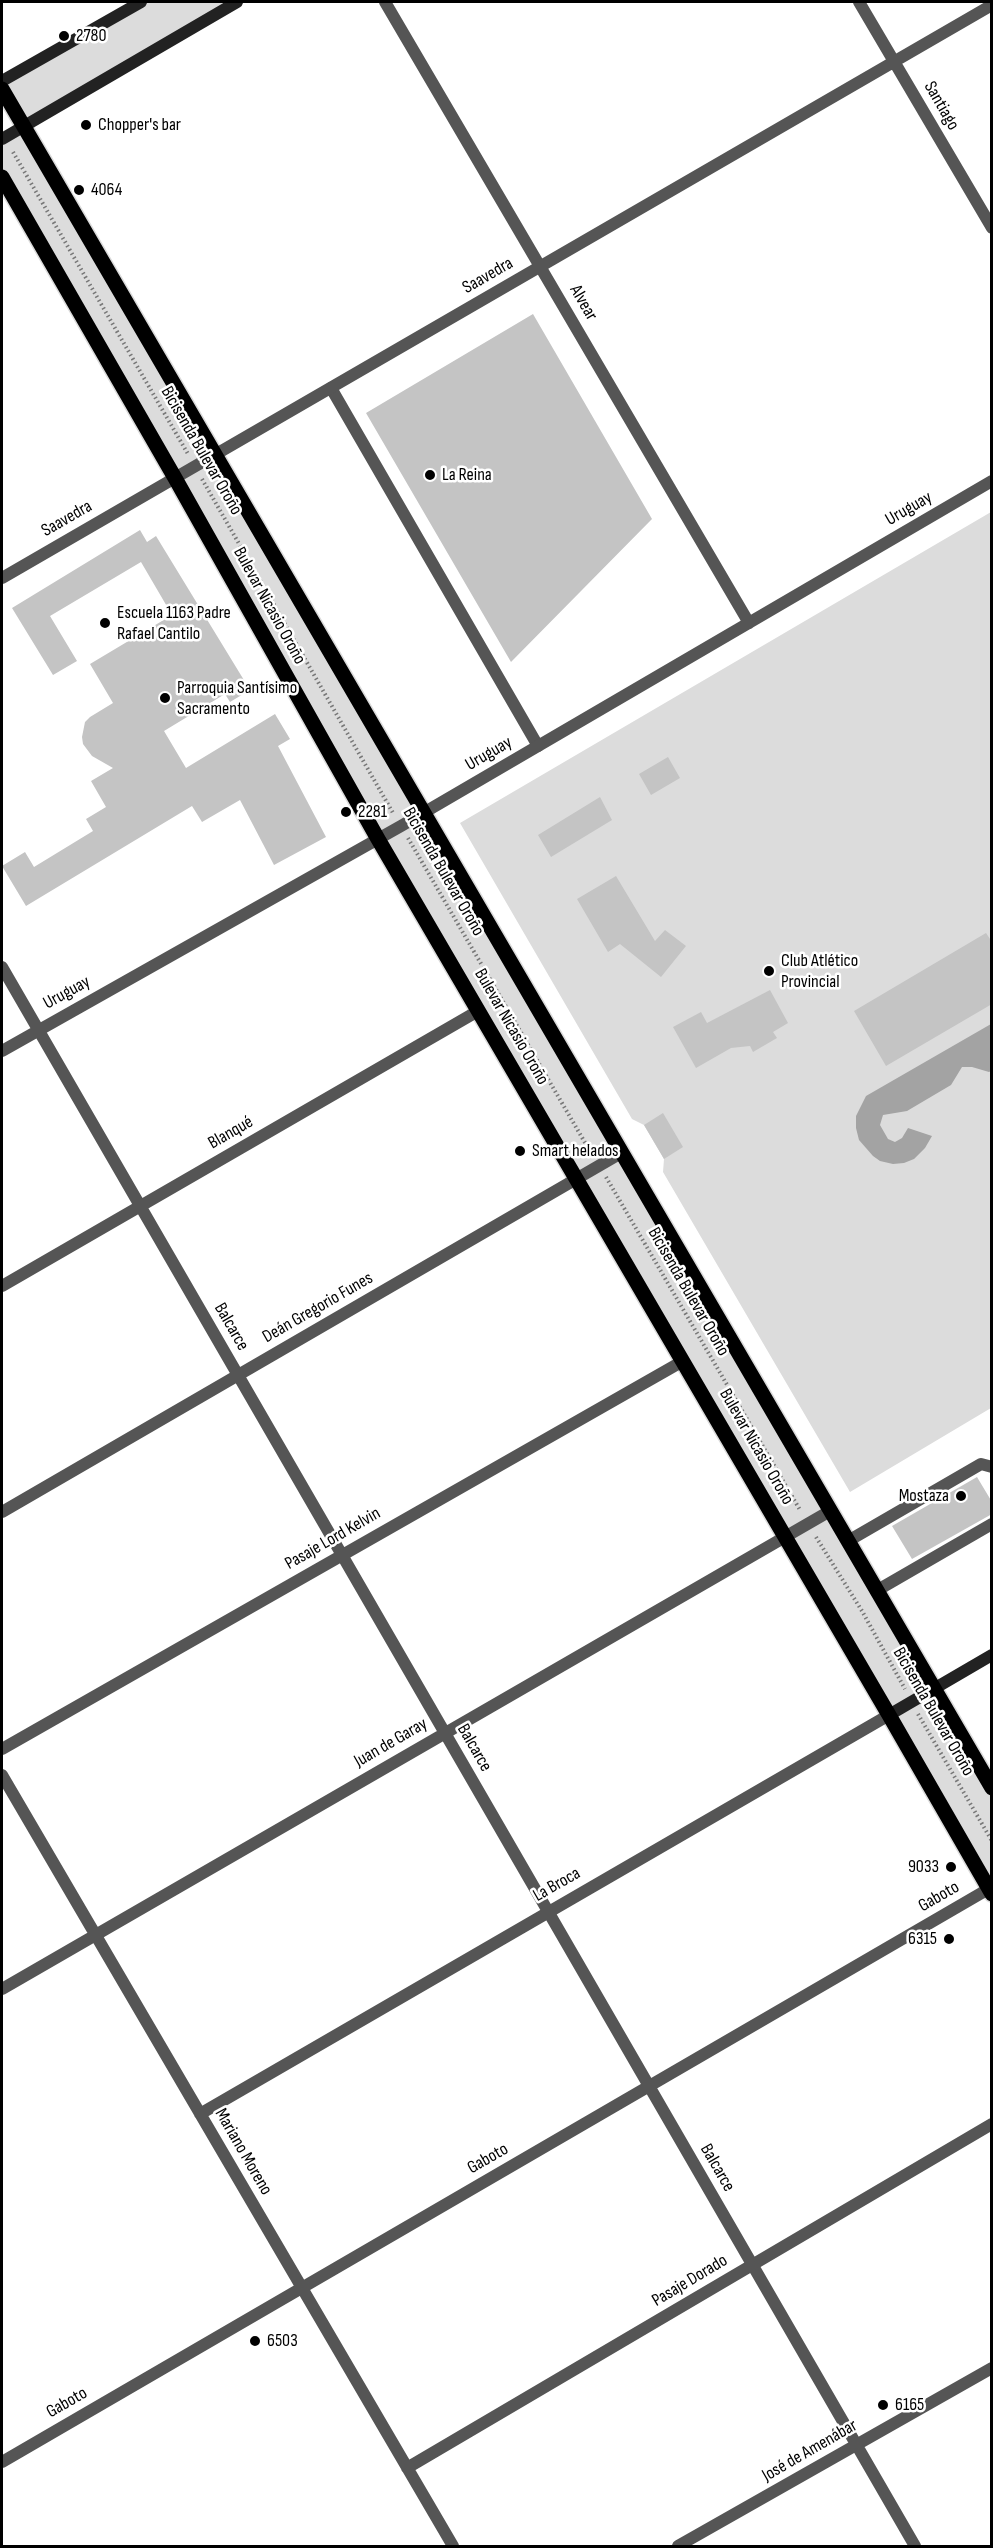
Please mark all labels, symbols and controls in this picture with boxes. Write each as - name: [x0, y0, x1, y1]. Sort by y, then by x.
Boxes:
- place label: 2780: [76, 25, 106, 47]
- marker: 2780: [57, 29, 71, 43]
- street label: Santiago: [918, 78, 964, 134]
- place label: Chopper's bar: [98, 114, 181, 136]
- marker: Chopper's bar: [79, 118, 93, 132]
- place label: 4064: [91, 179, 122, 201]
- marker: 4064: [72, 183, 86, 197]
- street label: Saavedra: [459, 253, 517, 299]
- street label: Alvear: [564, 281, 602, 325]
- street label: Bicisenda Bulevar Oroño: [155, 383, 247, 519]
- place label: La Reina: [442, 464, 492, 486]
- marker: La Reina: [423, 468, 437, 482]
- street label: Uruguay: [882, 487, 936, 531]
- street label: Saavedra: [38, 496, 96, 542]
- street label: Bulevar Nicasio Oroño: [228, 544, 310, 668]
- place label: Escuela 1163 Padre Rafael Cantilo: [117, 602, 231, 644]
- marker: Escuela 1163 Padre Rafael Cantilo: [98, 616, 112, 630]
- place label: Parroquia Santísimo Sacramento: [177, 677, 297, 720]
- marker: Parroquia Santísimo Sacramento: [158, 691, 172, 705]
- street label: Uruguay: [462, 732, 516, 776]
- place label: 2281: [358, 801, 387, 823]
- street label: Bicisenda Bulevar Oroño: [397, 804, 489, 940]
- marker: 2281: [339, 805, 353, 819]
- place label: Club Atlético Provincial: [781, 950, 858, 992]
- marker: Club Atlético Provincial: [762, 964, 776, 978]
- street label: Bulevar Nicasio Oroño: [469, 965, 553, 1089]
- street label: Uruguay: [40, 971, 94, 1015]
- street label: Blanqué: [205, 1112, 257, 1154]
- place label: Smart helados: [532, 1140, 619, 1162]
- marker: Smart helados: [513, 1144, 527, 1158]
- street label: Bicisenda Bulevar Oroño: [642, 1224, 734, 1360]
- street label: Deán Gregorio Funes: [259, 1268, 377, 1348]
- street label: Balcarce: [209, 1299, 253, 1355]
- street label: Bulevar Nicasio Oroño: [714, 1385, 798, 1509]
- place label: Mostaza: [899, 1485, 949, 1507]
- marker: Mostaza: [954, 1489, 968, 1503]
- street label: Pasaje Lord Kelvin: [281, 1503, 385, 1575]
- street label: Bicisenda Bulevar Oroño: [887, 1644, 979, 1780]
- street label: Juan de Garay: [351, 1713, 431, 1773]
- street label: Balcarce: [452, 1720, 496, 1776]
- place label: 9033: [908, 1856, 939, 1878]
- marker: 9033: [944, 1860, 958, 1874]
- street label: La Broca: [530, 1863, 584, 1907]
- street label: Gaboto: [915, 1877, 963, 1917]
- place label: 6315: [908, 1928, 937, 1950]
- marker: 6315: [942, 1932, 956, 1946]
- street label: Mariano Moreno: [210, 2105, 276, 2199]
- street label: Gaboto: [464, 2139, 512, 2179]
- street label: Balcarce: [695, 2140, 739, 2196]
- street label: Pasaje Dorado: [648, 2250, 732, 2312]
- place label: 6503: [267, 2330, 298, 2352]
- marker: 6503: [248, 2334, 262, 2348]
- street label: Gaboto: [43, 2383, 91, 2423]
- place label: 6165: [895, 2394, 924, 2416]
- marker: 6165: [876, 2398, 890, 2412]
- street label: José de Amenábar: [759, 2415, 861, 2487]

